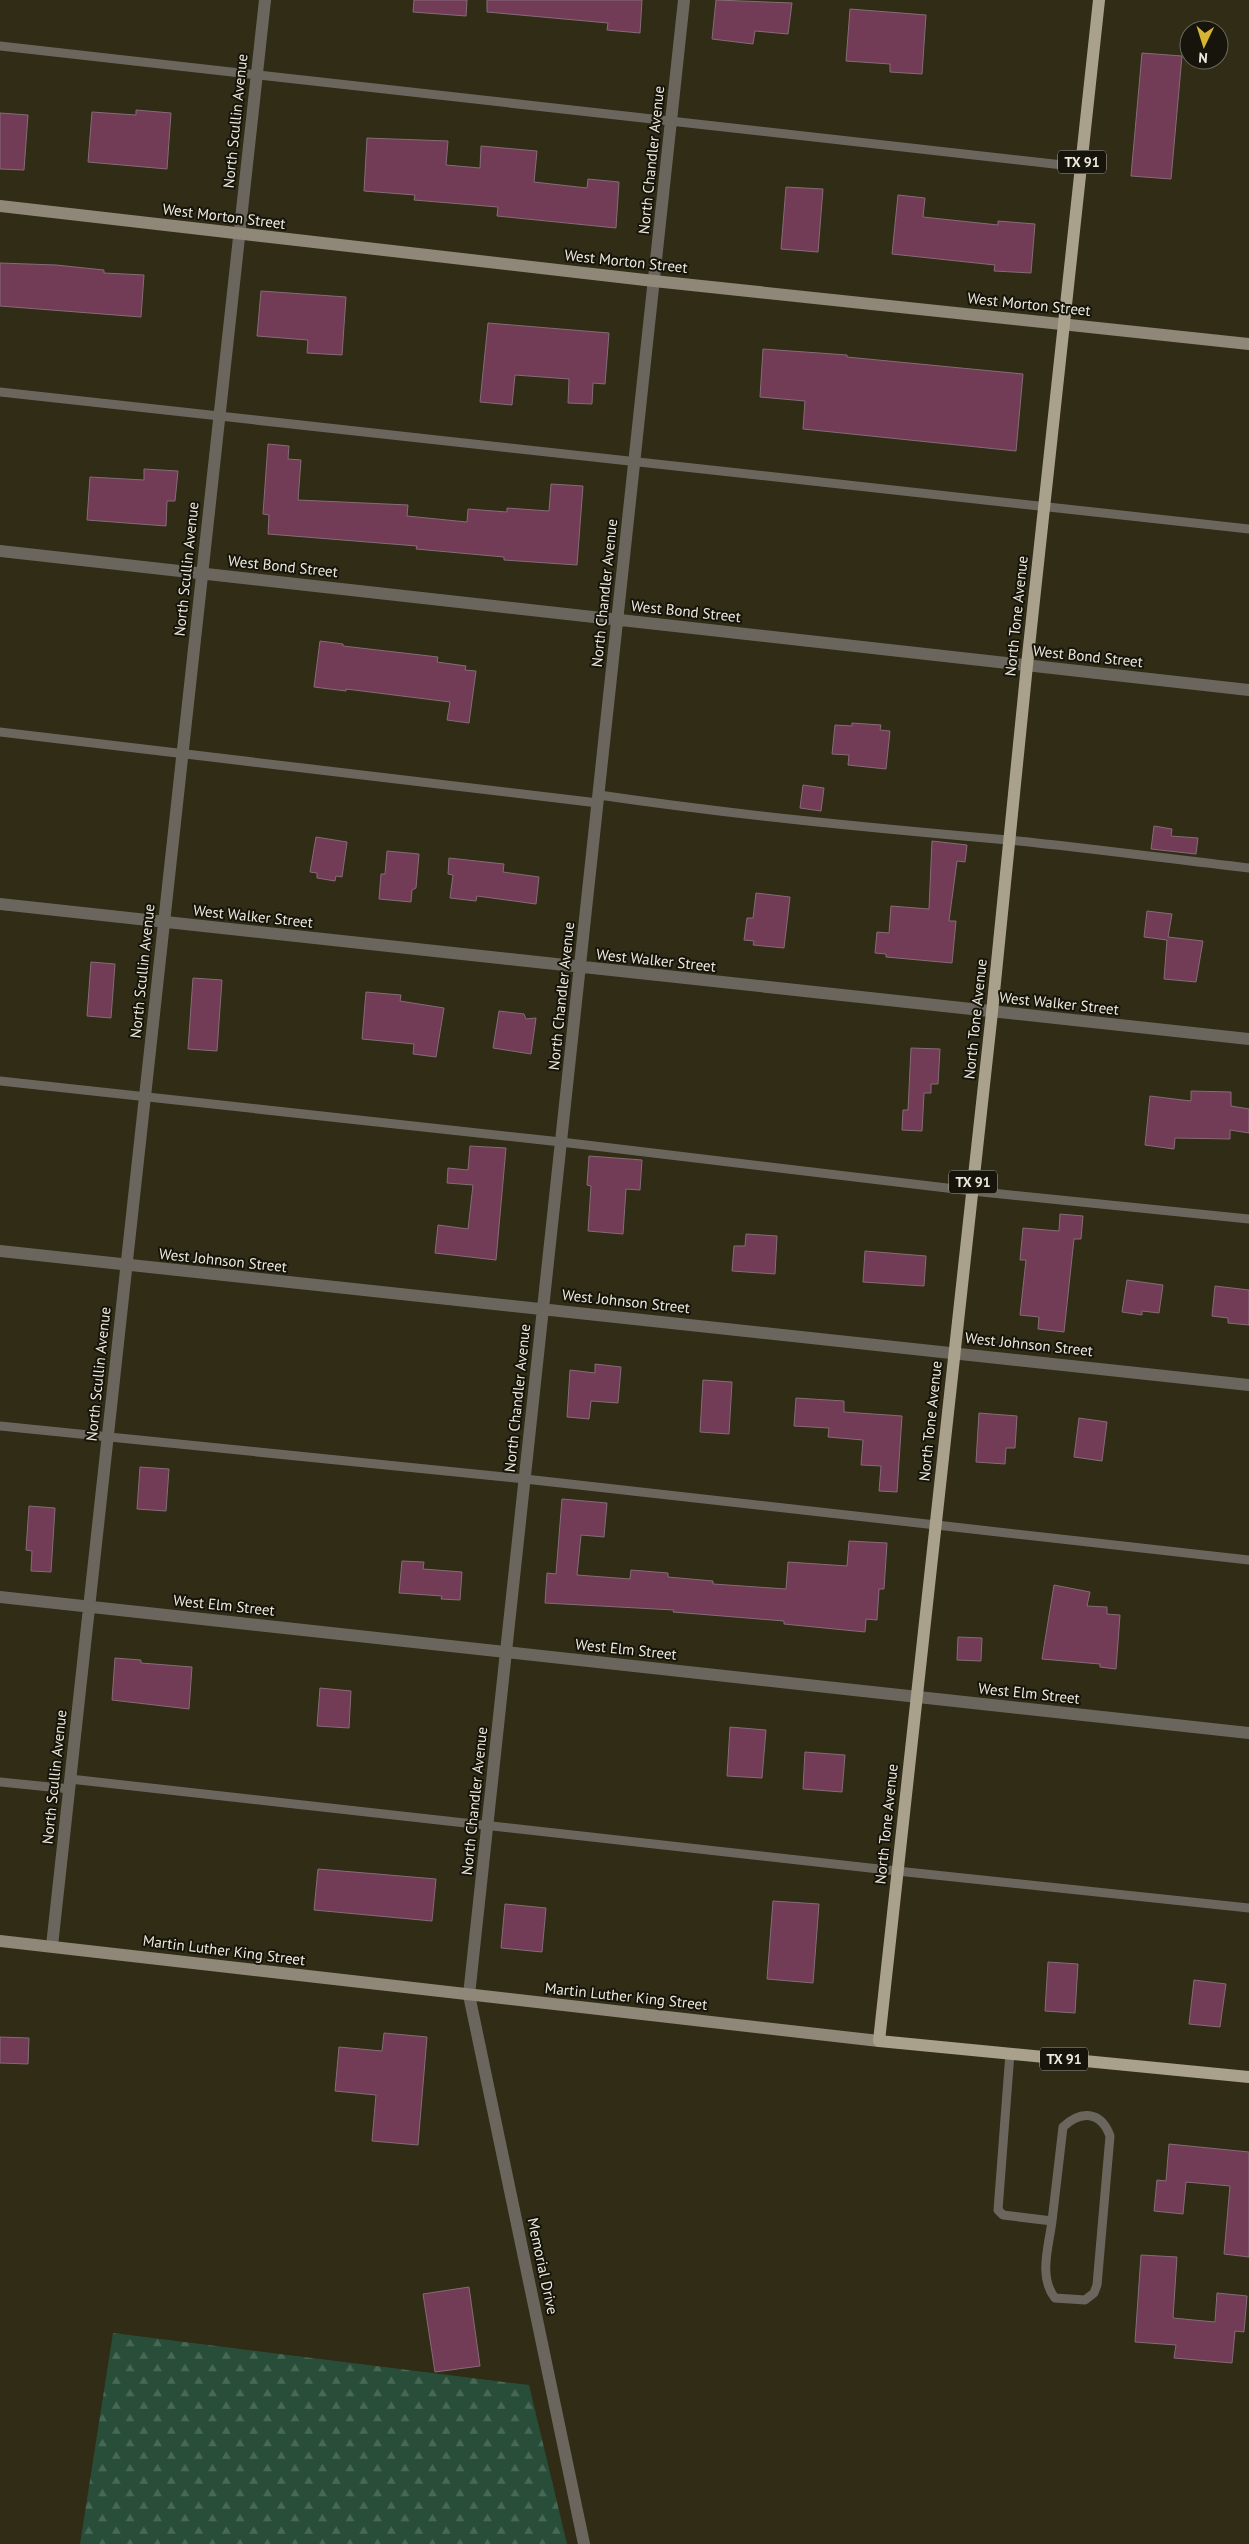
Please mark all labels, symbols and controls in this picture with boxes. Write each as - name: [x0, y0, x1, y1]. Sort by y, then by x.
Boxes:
- north arrow: [1179, 20, 1229, 70]
- text: N: [1198, 49, 1208, 67]
- street label: North Scullin Avenue: [218, 53, 252, 189]
- street label: North Chandler Avenue: [634, 85, 668, 235]
- road number: TX 91: [1058, 150, 1106, 173]
- street label: West Morton Street: [161, 199, 287, 233]
- street label: West Morton Street: [563, 245, 689, 277]
- street label: West Morton Street: [966, 288, 1092, 320]
- street label: North Scullin Avenue: [169, 501, 203, 637]
- street label: North Chandler Avenue: [587, 518, 621, 668]
- street label: West Bond Street: [227, 551, 339, 581]
- street label: North Tone Avenue: [1000, 555, 1032, 677]
- street label: West Bond Street: [630, 596, 742, 626]
- street label: West Bond Street: [1032, 641, 1144, 671]
- street label: West Walker Street: [192, 900, 314, 932]
- street label: North Scullin Avenue: [125, 903, 159, 1039]
- street label: North Chandler Avenue: [544, 921, 578, 1071]
- street label: West Walker Street: [595, 944, 717, 976]
- street label: North Tone Avenue: [959, 958, 991, 1080]
- street label: West Walker Street: [998, 987, 1120, 1019]
- road number: TX 91: [949, 1170, 997, 1194]
- street label: West Johnson Street: [158, 1244, 288, 1276]
- street label: West Johnson Street: [561, 1285, 691, 1317]
- street label: North Scullin Avenue: [81, 1306, 115, 1442]
- street label: North Chandler Avenue: [500, 1323, 534, 1473]
- street label: West Johnson Street: [964, 1328, 1094, 1360]
- street label: North Tone Avenue: [914, 1360, 946, 1482]
- street label: West Elm Street: [172, 1590, 276, 1620]
- street label: West Elm Street: [574, 1634, 678, 1664]
- street label: West Elm Street: [977, 1678, 1081, 1708]
- street label: North Scullin Avenue: [37, 1709, 71, 1845]
- street label: North Chandler Avenue: [457, 1726, 491, 1876]
- street label: North Tone Avenue: [870, 1763, 902, 1885]
- street label: Martin Luther King Street: [142, 1931, 306, 1969]
- street label: Martin Luther King Street: [544, 1978, 708, 2014]
- road number: TX 91: [1040, 2048, 1088, 2070]
- street label: Memorial Drive: [523, 2216, 563, 2316]

